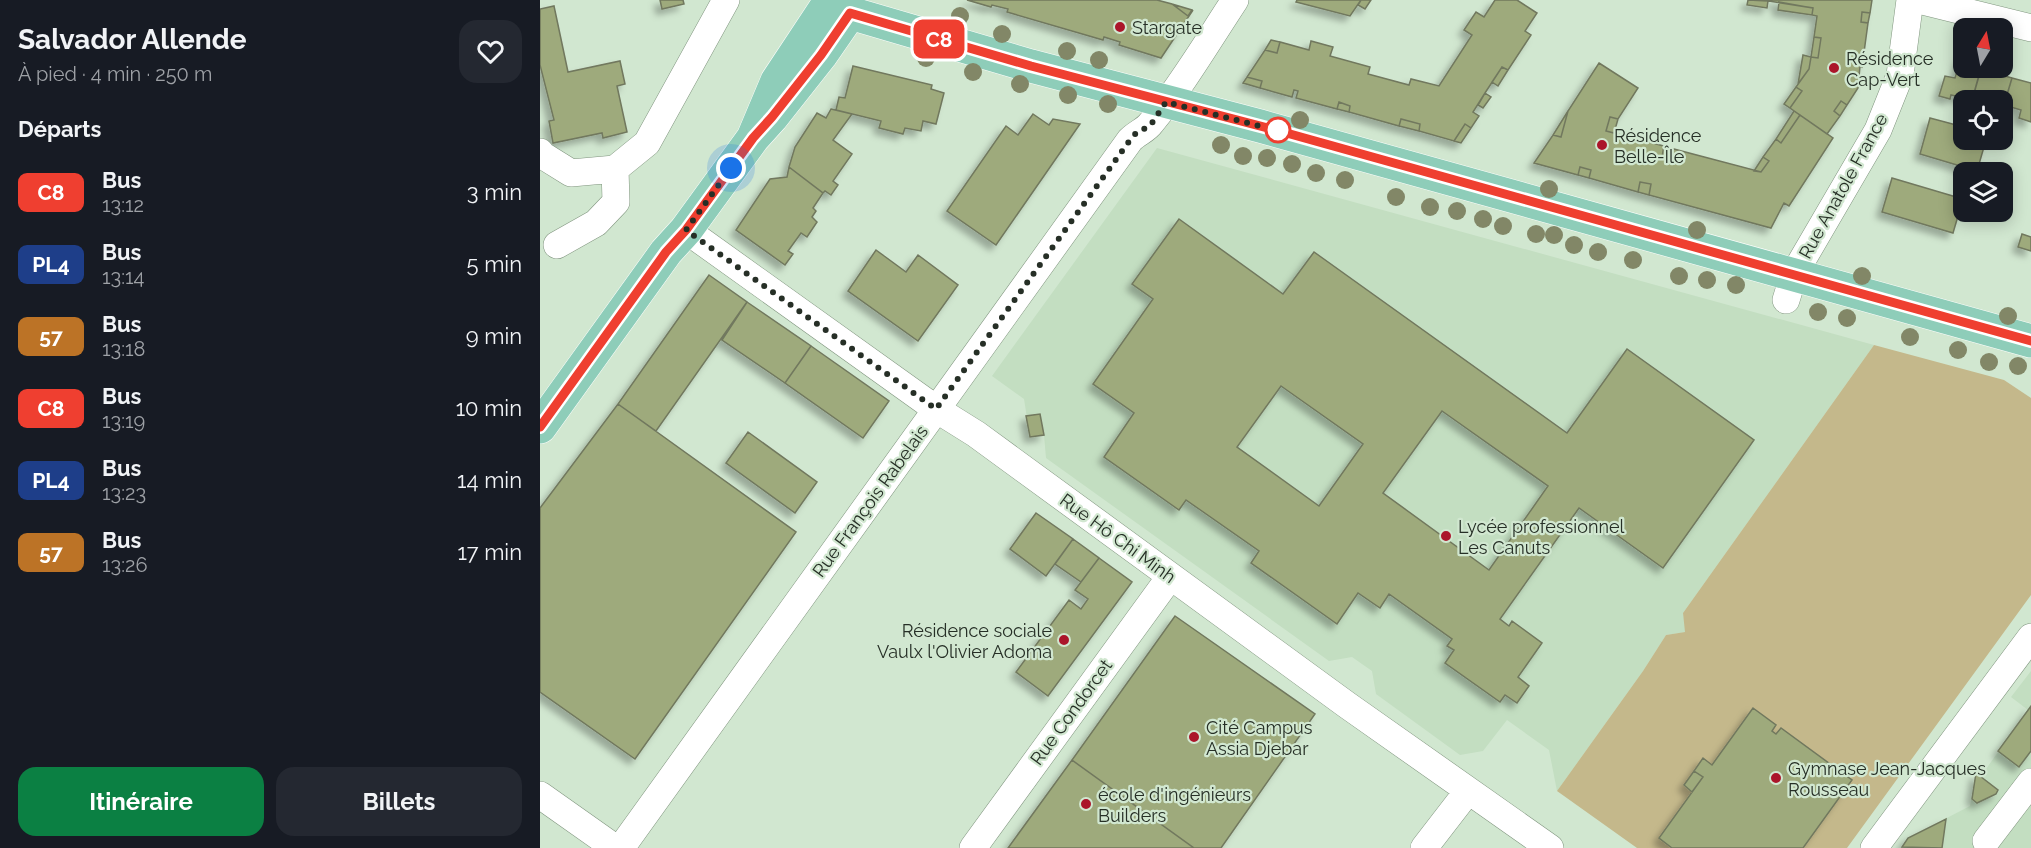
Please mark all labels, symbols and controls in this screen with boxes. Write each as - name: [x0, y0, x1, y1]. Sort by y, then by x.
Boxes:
- place label: Stargate: [1132, 17, 1202, 38]
- north arrow: [1953, 18, 2013, 78]
- map controls: [1953, 18, 2013, 222]
- button: heart: [459, 20, 522, 83]
- line badge: C8: [912, 20, 966, 58]
- marker: Stargate: [1113, 20, 1127, 34]
- text: Salvador Allende: [18, 23, 247, 56]
- text: C8: [925, 27, 953, 52]
- place label: Résidence Cap-Vert: [1846, 48, 1934, 90]
- marker: Résidence Cap-Vert: [1827, 61, 1841, 75]
- text: À pied · 4 min · 250 m: [18, 62, 212, 86]
- button: locate: [1953, 90, 2013, 150]
- street label: Rue Anatole France: [1794, 109, 1892, 262]
- text: Départs: [18, 116, 101, 142]
- unlabelled marker: [1265, 117, 1291, 143]
- place label: Résidence Belle-Île: [1614, 125, 1702, 167]
- marker: Résidence Belle-Île: [1595, 138, 1609, 152]
- your location: [716, 153, 746, 183]
- button: layers: [1953, 162, 2013, 222]
- text: Bus: [102, 167, 141, 193]
- text: 3 min: [467, 179, 522, 205]
- text: C8: [37, 180, 65, 205]
- text: 13:12: [102, 193, 144, 217]
- text: Bus: [102, 239, 141, 265]
- text: 5 min: [467, 251, 522, 277]
- text: PL4: [32, 252, 70, 277]
- text: 13:14: [102, 265, 144, 289]
- text: Bus: [102, 311, 141, 337]
- text: 9 min: [466, 323, 522, 349]
- text: 57: [39, 324, 63, 349]
- text: 13:18: [102, 337, 145, 361]
- text: Bus: [102, 383, 141, 409]
- text: 10 min: [456, 395, 522, 421]
- text: C8: [37, 396, 65, 421]
- text: 13:19: [102, 409, 145, 433]
- street label: Rue François Rabelais: [808, 421, 932, 581]
- text: Bus: [102, 455, 141, 481]
- text: 14 min: [457, 467, 522, 493]
- text: PL4: [32, 468, 70, 493]
- text: 13:23: [102, 481, 146, 505]
- street label: Rue Hô Chi Minh: [1056, 489, 1180, 587]
- place label: Lycée professionnel Les Canuts: [1458, 516, 1624, 558]
- text: Bus: [102, 527, 141, 553]
- marker: Lycée professionnel Les Canuts: [1439, 529, 1453, 543]
- text: 17 min: [457, 539, 522, 565]
- text: 57: [39, 540, 63, 565]
- text: 13:26: [102, 553, 147, 577]
- place label: Résidence sociale Vaulx l'Olivier Adoma: [877, 620, 1052, 662]
- marker: Résidence sociale Vaulx l'Olivier Adoma: [1057, 633, 1071, 647]
- street label: Rue Condorcet: [1026, 655, 1116, 769]
- place label: Cité Campus Assia Djebar: [1206, 717, 1313, 759]
- marker: Cité Campus Assia Djebar: [1187, 730, 1201, 744]
- place label: Gymnase Jean-Jacques Rousseau: [1788, 758, 1986, 800]
- button: Itinéraire: [18, 767, 264, 836]
- button: Billets: [276, 767, 522, 836]
- marker: Gymnase Jean-Jacques Rousseau: [1769, 771, 1783, 785]
- place label: école d'ingénieurs Builders: [1098, 784, 1251, 826]
- marker: école d'ingénieurs Builders: [1079, 797, 1093, 811]

